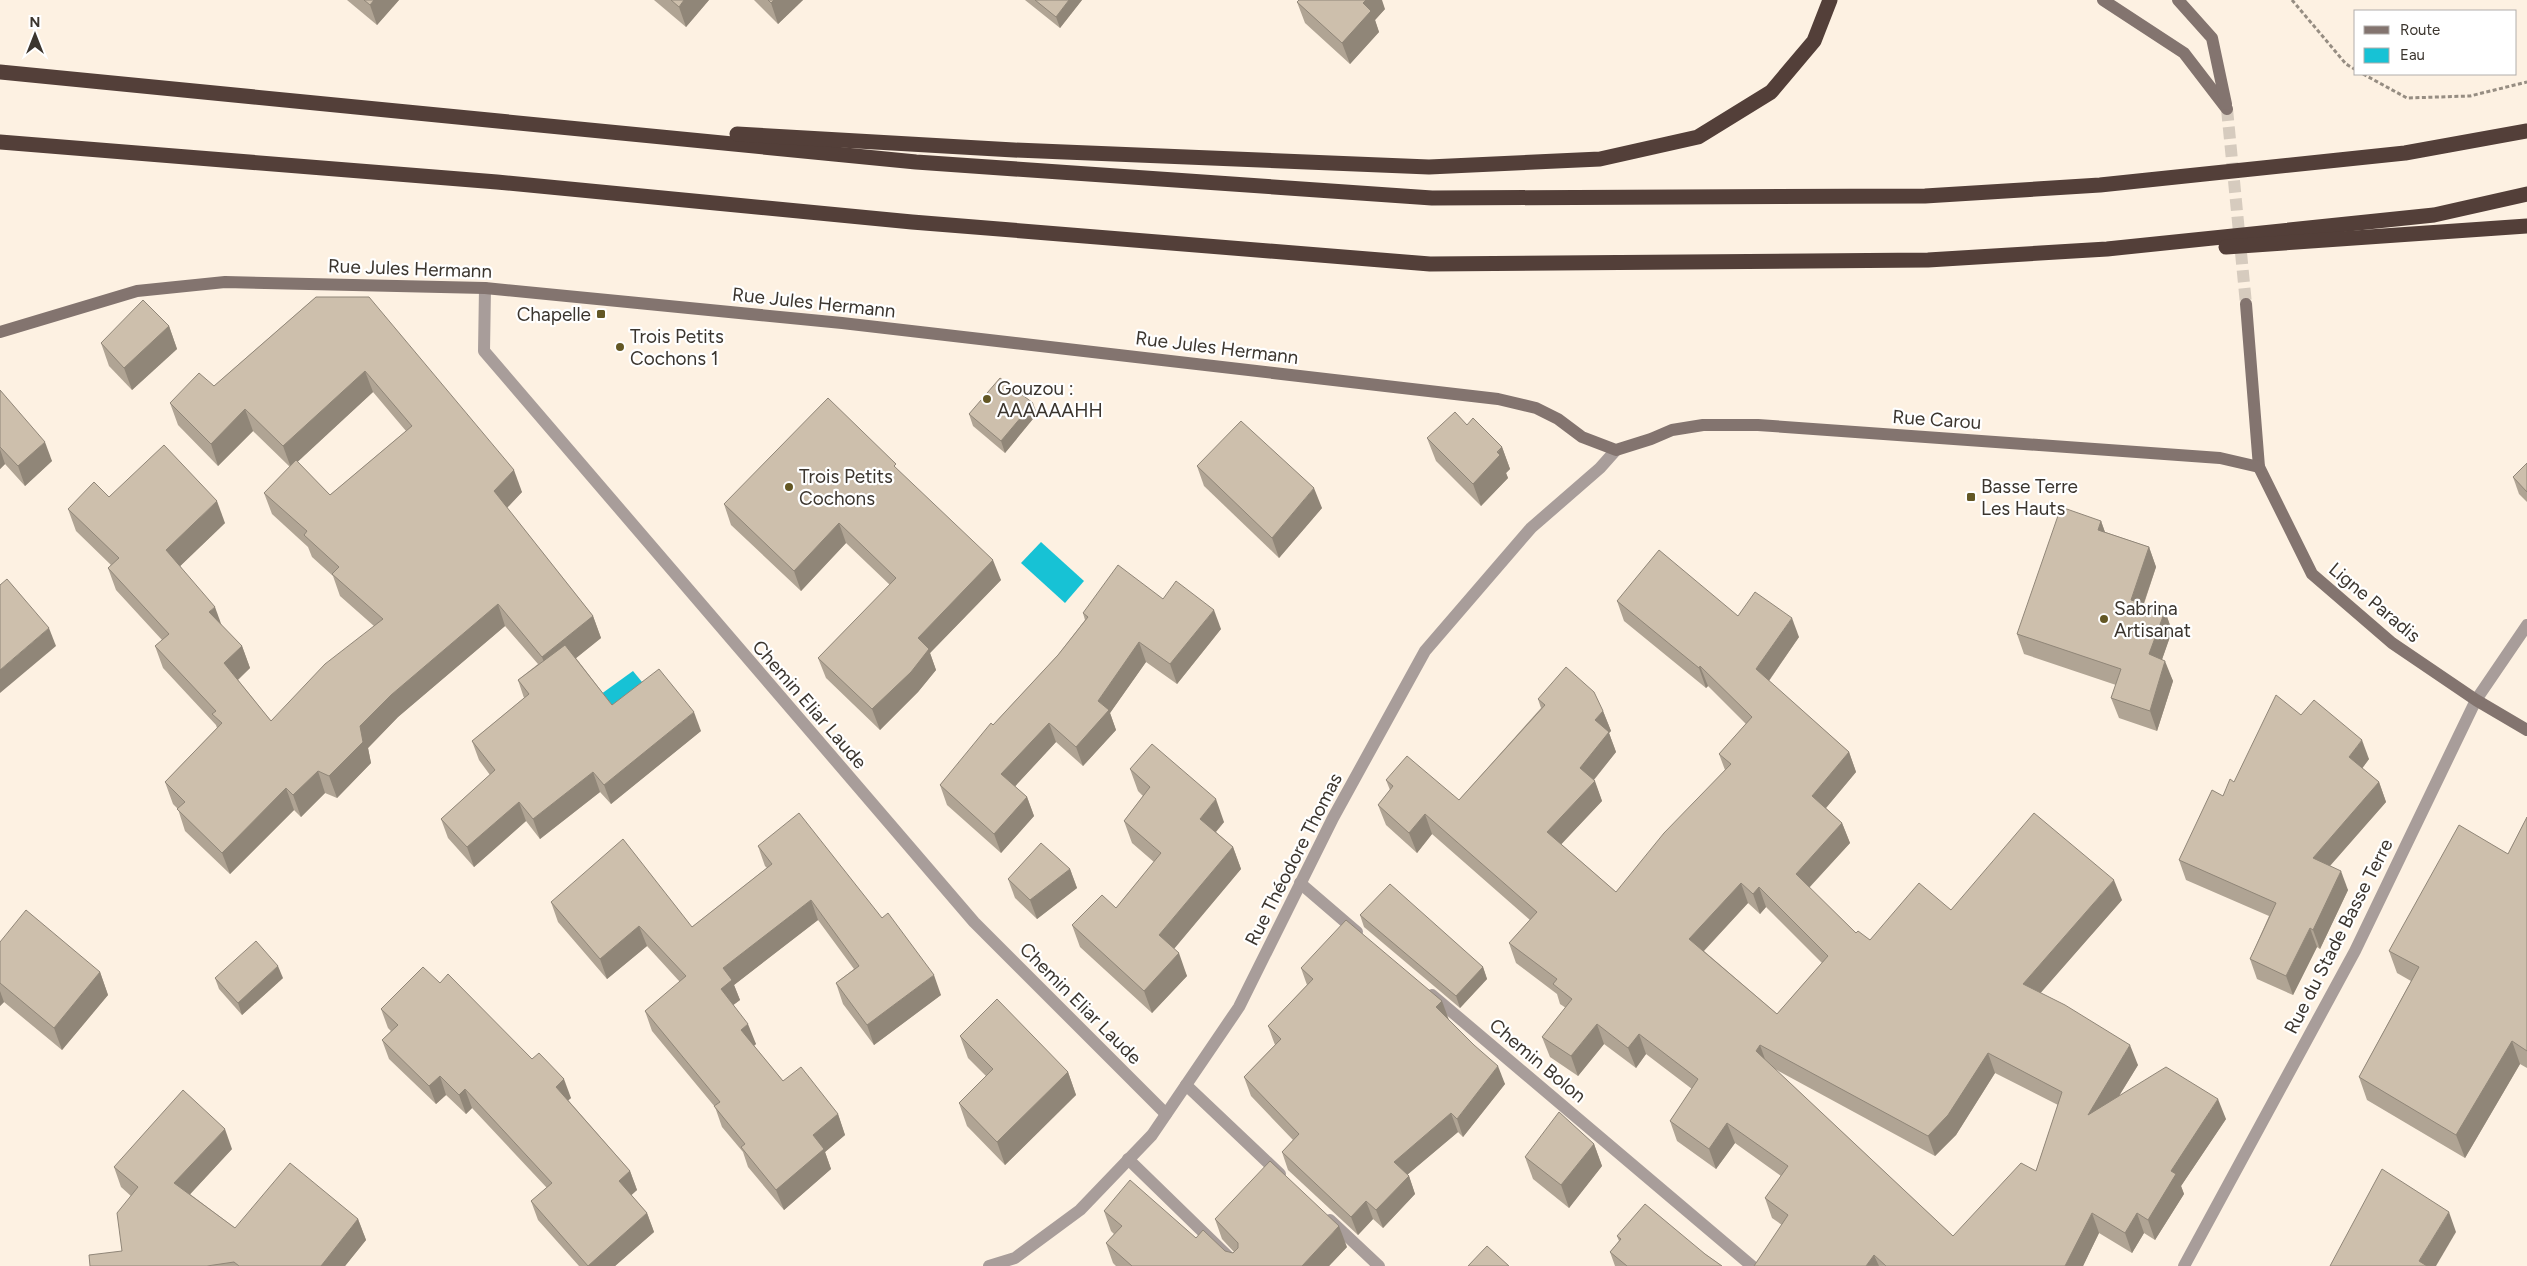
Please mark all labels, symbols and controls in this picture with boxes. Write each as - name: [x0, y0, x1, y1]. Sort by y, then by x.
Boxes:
- north arrow: [10, 10, 60, 60]
- legend: [2354, 10, 2517, 75]
- text: N: [30, 14, 40, 31]
- text: Route: [2400, 21, 2440, 39]
- text: Eau: [2400, 46, 2425, 64]
- street label: Rue Jules Hermann: [328, 254, 492, 283]
- street label: Rue Jules Hermann: [731, 282, 897, 323]
- place label: Chapelle: [517, 303, 591, 326]
- marker: Chapelle: [595, 308, 607, 320]
- place label: Trois Petits Cochons 1: [630, 325, 724, 370]
- street label: Rue Jules Hermann: [1134, 326, 1300, 369]
- marker: Trois Petits Cochons 1: [614, 341, 626, 353]
- place label: Gouzou : AAAAAAHH: [997, 377, 1103, 422]
- marker: Gouzou : AAAAAAHH: [981, 393, 993, 405]
- street label: Rue Carou: [1892, 405, 1982, 434]
- place label: Trois Petits Cochons: [799, 465, 893, 510]
- place label: Basse Terre Les Hauts: [1981, 475, 2078, 520]
- marker: Trois Petits Cochons: [783, 481, 795, 493]
- marker: Basse Terre Les Hauts: [1965, 491, 1977, 503]
- street label: Ligne Paradis: [2324, 558, 2425, 647]
- place label: Sabrina Artisanat: [2114, 597, 2191, 642]
- marker: Sabrina Artisanat: [2098, 613, 2110, 625]
- street label: Chemin Eliar Laude: [748, 635, 872, 773]
- street label: Rue Théodore Thomas: [1240, 769, 1347, 949]
- street label: Rue du Stade Basse Terre: [2279, 835, 2398, 1038]
- street label: Chemin Eliar Laude: [1015, 938, 1146, 1069]
- street label: Chemin Bolon: [1485, 1013, 1591, 1107]

